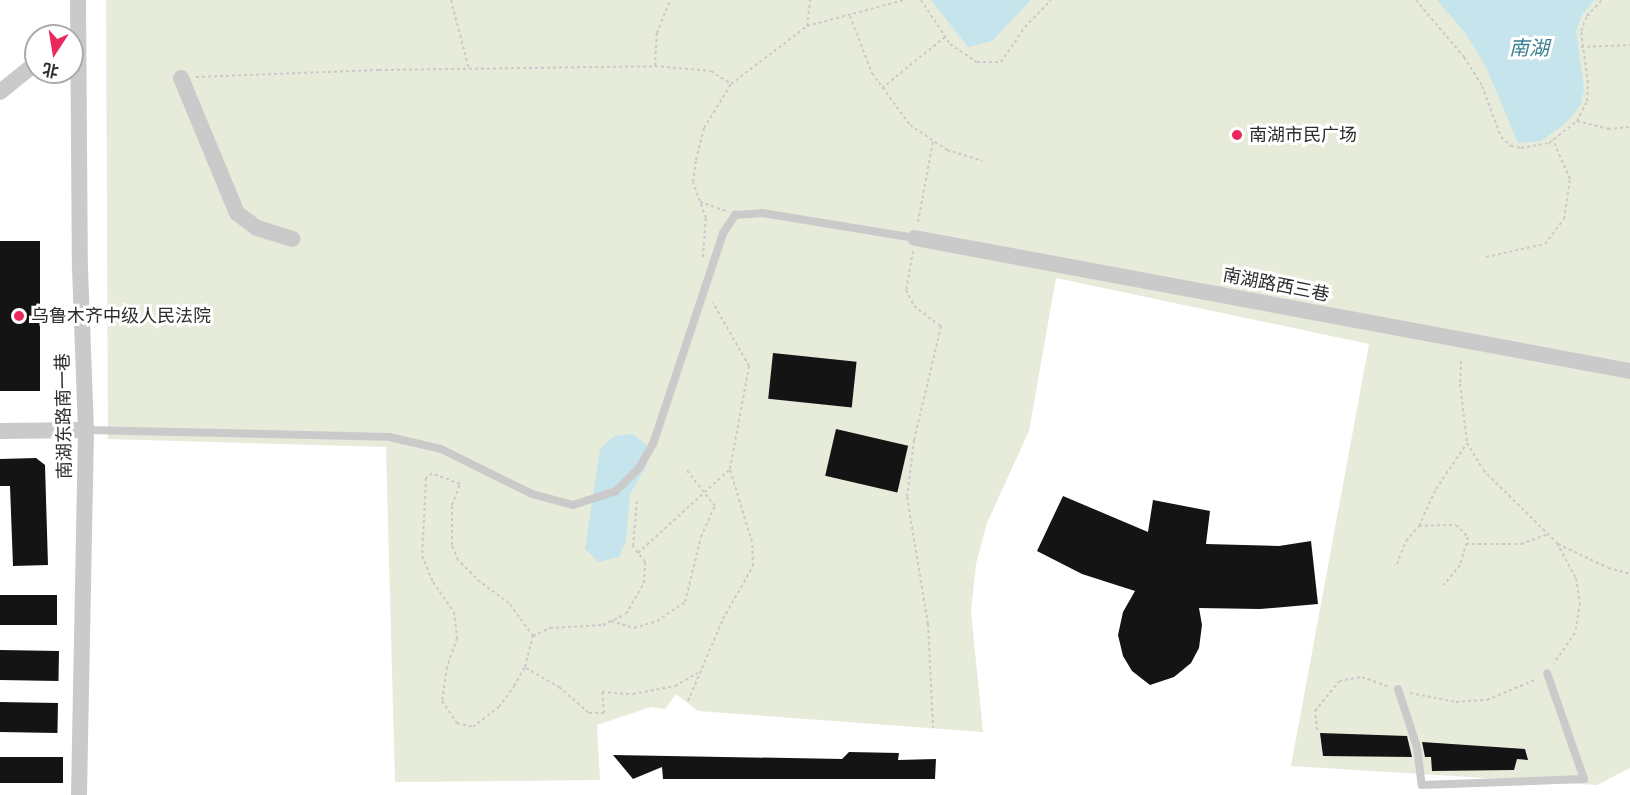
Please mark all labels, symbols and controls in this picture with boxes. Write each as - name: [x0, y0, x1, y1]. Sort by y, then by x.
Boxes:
- north arrow: [24, 24, 84, 84]
- water label: 南湖: [1509, 36, 1549, 60]
- text: 北: [41, 59, 60, 81]
- place label: 南湖市民广场: [1249, 124, 1357, 146]
- marker: 南湖市民广场: [1230, 128, 1244, 142]
- street label: 南湖路西三巷: [1221, 264, 1331, 306]
- place label: 乌鲁木齐中级人民法院: [31, 305, 211, 327]
- marker: 乌鲁木齐中级人民法院: [12, 309, 26, 323]
- street label: 南湖东路南一巷: [52, 353, 76, 479]

